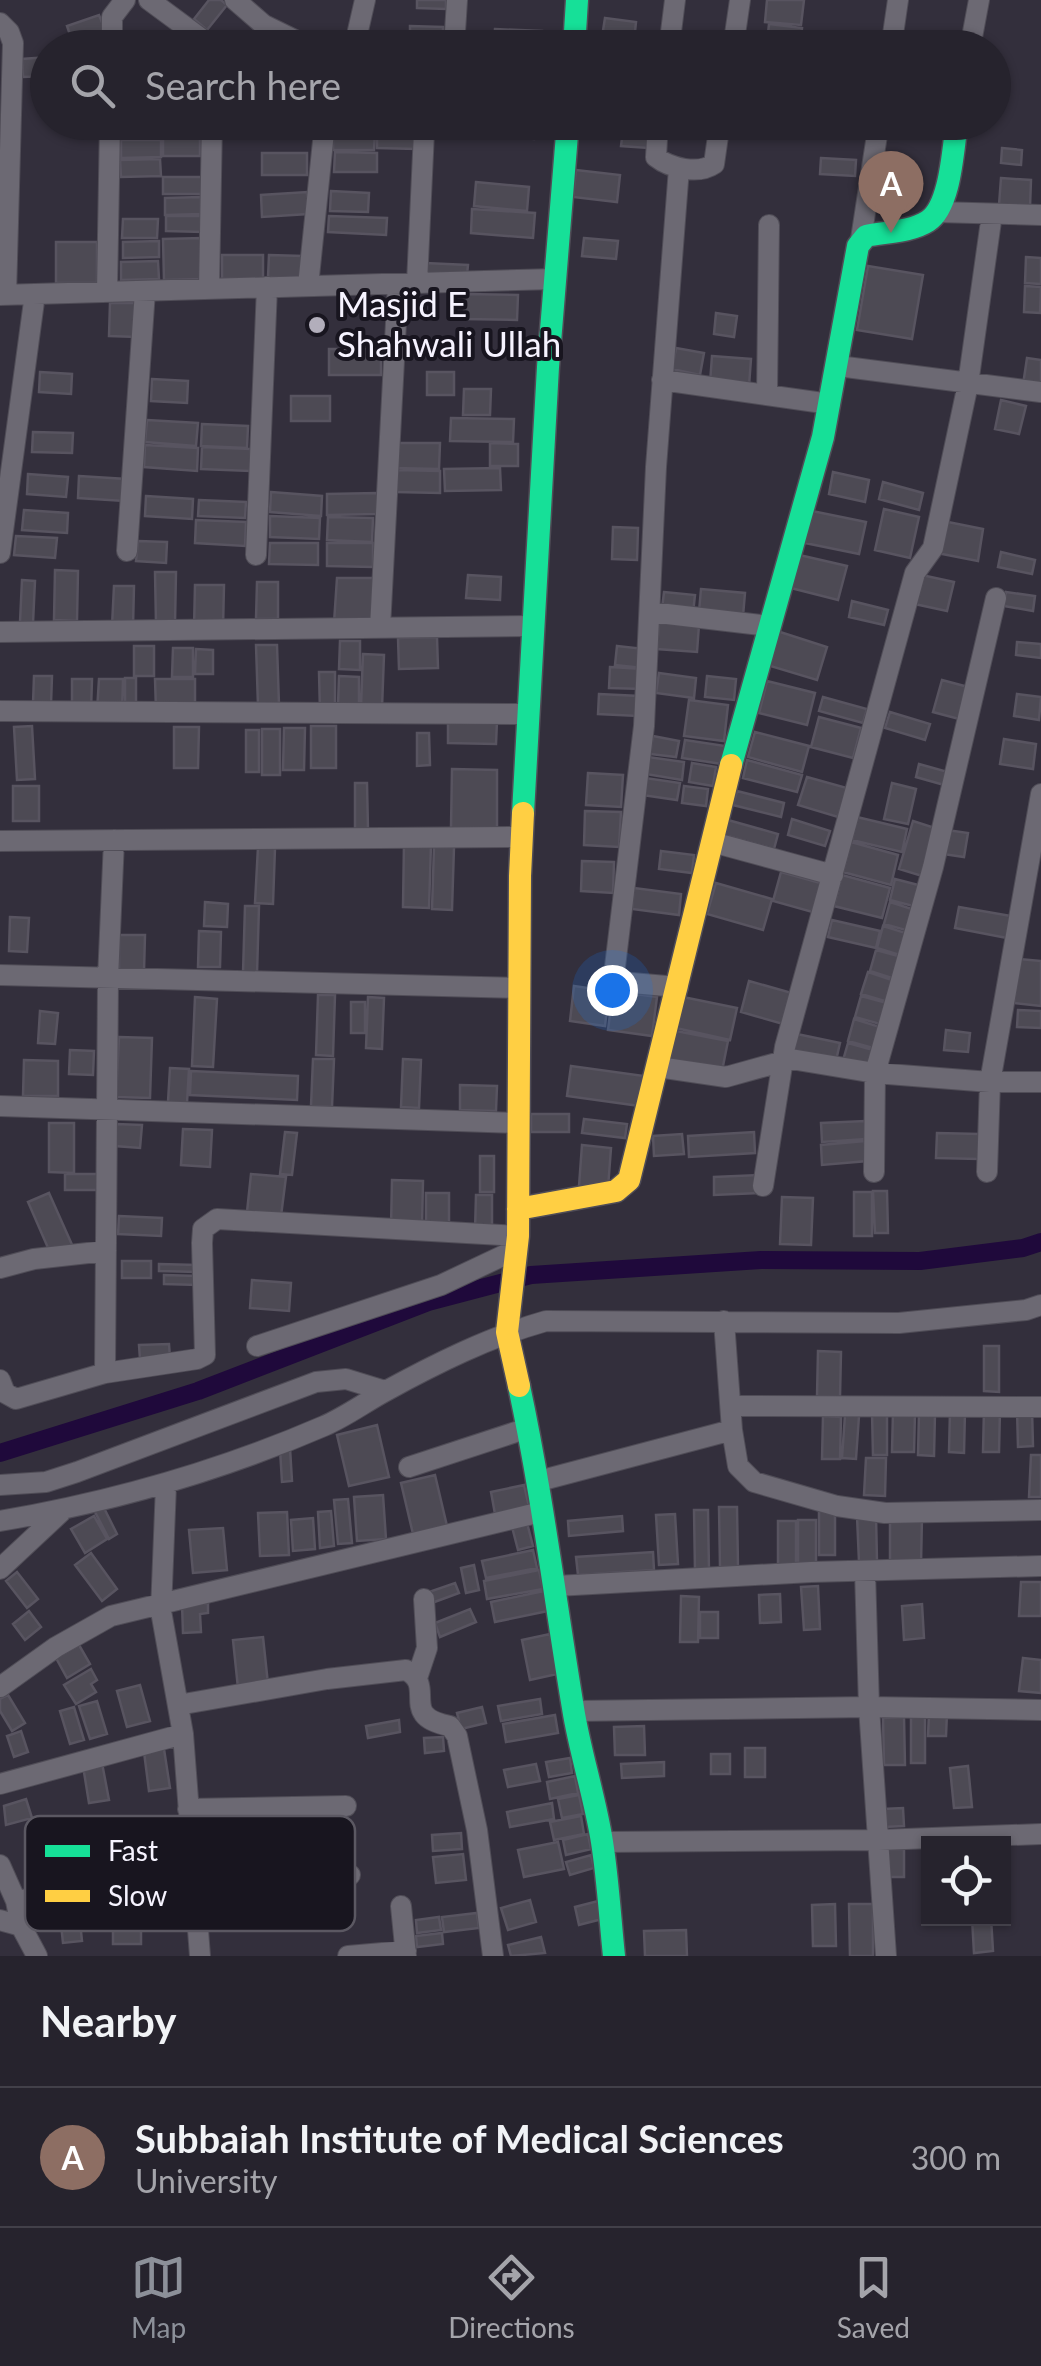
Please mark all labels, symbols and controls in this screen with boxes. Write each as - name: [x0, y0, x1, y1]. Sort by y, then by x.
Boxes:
- search box: [30, 30, 1011, 140]
- icon: search: [65, 58, 120, 113]
- text: Search here: [145, 62, 341, 108]
- pin: A: [858, 150, 924, 233]
- place label: Masjid E Shahwali Ullah: [337, 282, 561, 364]
- marker: Masjid E Shahwali Ullah: [306, 314, 328, 336]
- your location: [587, 965, 638, 1016]
- legend: [25, 1816, 355, 1931]
- text: Fast: [108, 1833, 158, 1867]
- map controls: [921, 1836, 1011, 1926]
- button: locate: [921, 1836, 1011, 1926]
- text: Slow: [108, 1878, 167, 1912]
- text: Nearby: [40, 1996, 177, 2046]
- text: Subbaiah Institute of Medical Sciences: [135, 2115, 784, 2161]
- text: A: [61, 2138, 84, 2177]
- text: 300 m: [911, 2138, 1001, 2177]
- text: University: [135, 2161, 278, 2200]
- tab: Map: [131, 2250, 186, 2344]
- tab: Directions: [448, 2250, 575, 2344]
- tab: Saved: [837, 2250, 910, 2344]

